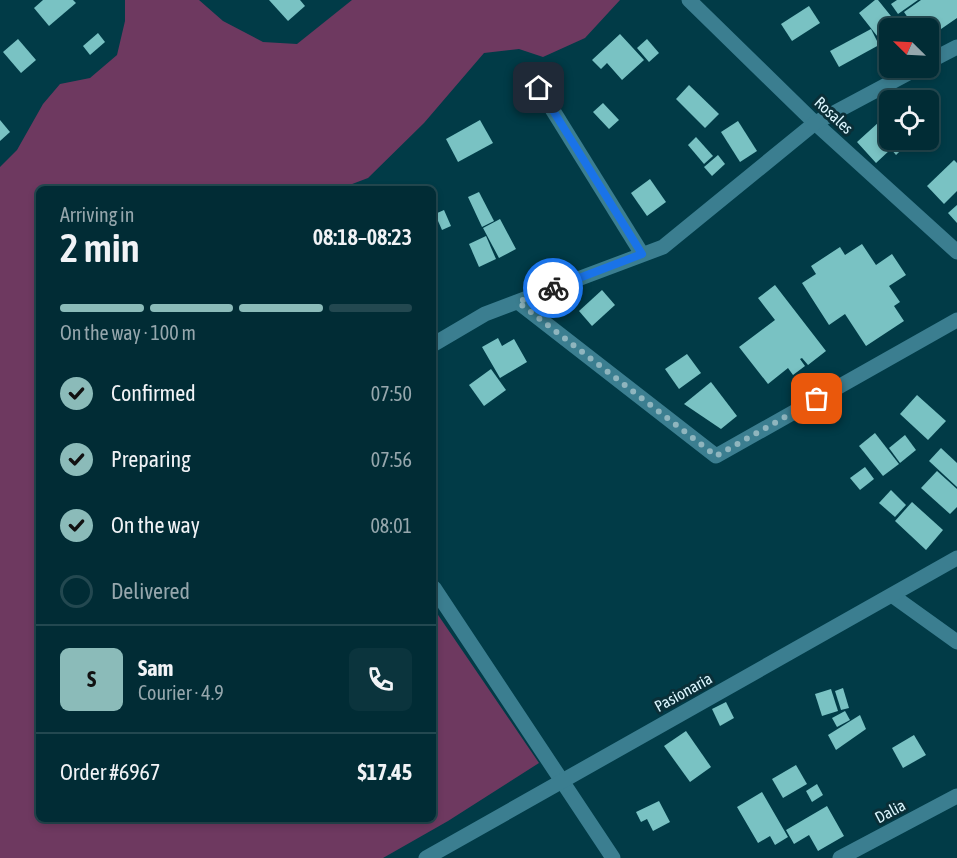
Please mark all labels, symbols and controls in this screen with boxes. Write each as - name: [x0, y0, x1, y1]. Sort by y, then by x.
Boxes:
- north arrow: [879, 18, 939, 78]
- map controls: [879, 18, 939, 150]
- pin: [513, 62, 564, 113]
- icon: home: [522, 71, 555, 104]
- button: locate: [879, 90, 939, 150]
- street label: Rosales: [811, 93, 857, 137]
- text: Arriving in: [60, 203, 134, 226]
- text: 08:18–08:23: [313, 224, 412, 250]
- text: 2 min: [60, 226, 140, 270]
- courier: [523, 258, 583, 318]
- icon: bike: [537, 272, 570, 305]
- text: On the way · 100 m: [60, 321, 196, 344]
- pin: [791, 373, 842, 424]
- icon: check: [60, 377, 93, 410]
- text: Confirmed: [111, 380, 196, 406]
- text: 07:50: [371, 382, 412, 405]
- icon: bag: [800, 382, 833, 415]
- icon: check: [60, 443, 93, 476]
- text: Preparing: [111, 446, 191, 472]
- text: 07:56: [371, 448, 412, 471]
- icon: check: [60, 509, 93, 542]
- text: On the way: [111, 512, 200, 538]
- text: 08:01: [370, 514, 412, 537]
- text: Delivered: [111, 578, 190, 604]
- button: phone: [349, 648, 412, 711]
- text: Sam: [138, 655, 173, 681]
- text: S: [87, 666, 96, 692]
- street label: Pasionaria: [651, 669, 715, 715]
- text: Courier · 4.9: [138, 681, 224, 704]
- text: Order #6967: [60, 759, 160, 785]
- text: $17.45: [357, 759, 412, 785]
- street label: Dalia: [872, 796, 908, 826]

